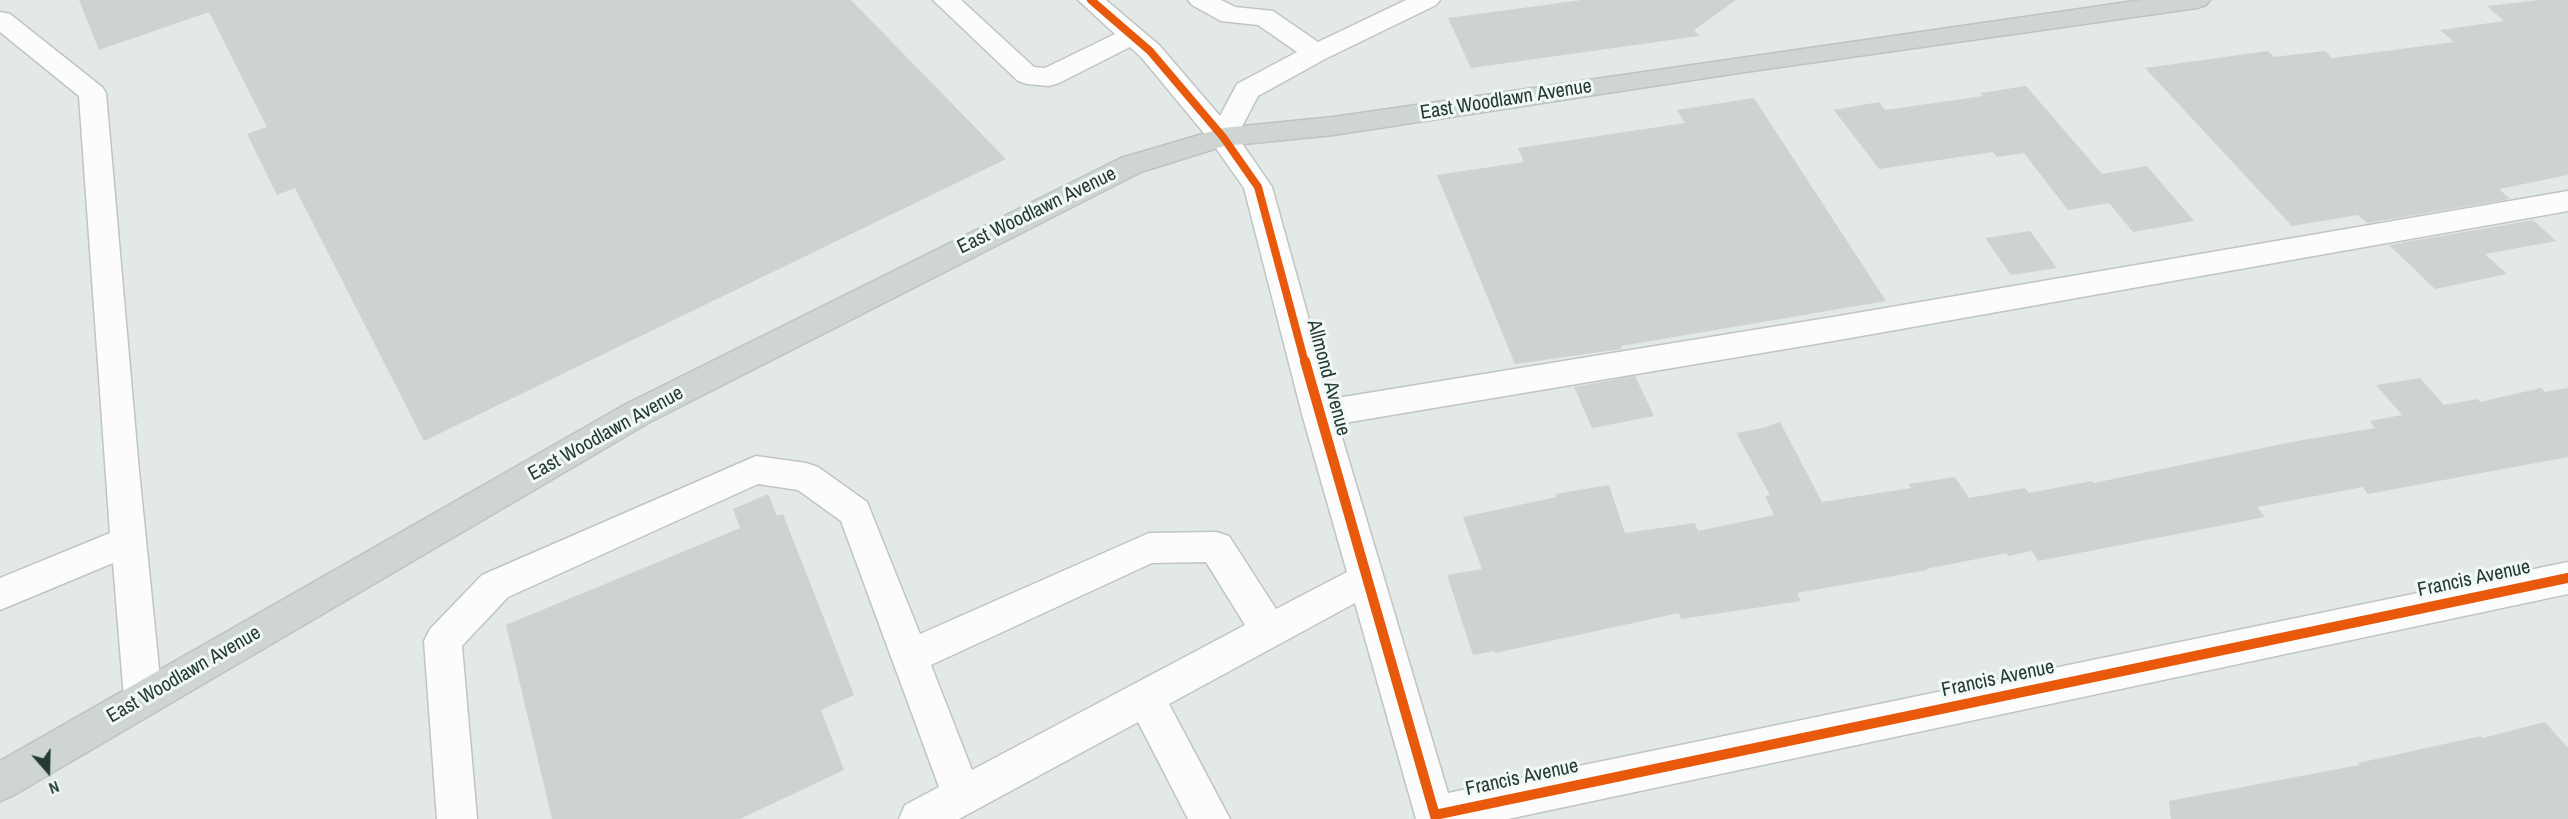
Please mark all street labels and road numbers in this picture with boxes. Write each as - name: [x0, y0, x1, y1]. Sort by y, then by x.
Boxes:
- street label: East Woodlawn Avenue: [1418, 75, 1594, 125]
- street label: East Woodlawn Avenue: [954, 162, 1120, 260]
- street label: Allmond Avenue: [1301, 317, 1355, 439]
- street label: East Woodlawn Avenue: [524, 381, 688, 487]
- street label: Francis Avenue: [2415, 555, 2533, 603]
- street label: East Woodlawn Avenue: [103, 621, 265, 729]
- street label: Francis Avenue: [1939, 655, 2057, 703]
- street label: Francis Avenue: [1463, 754, 1581, 802]

